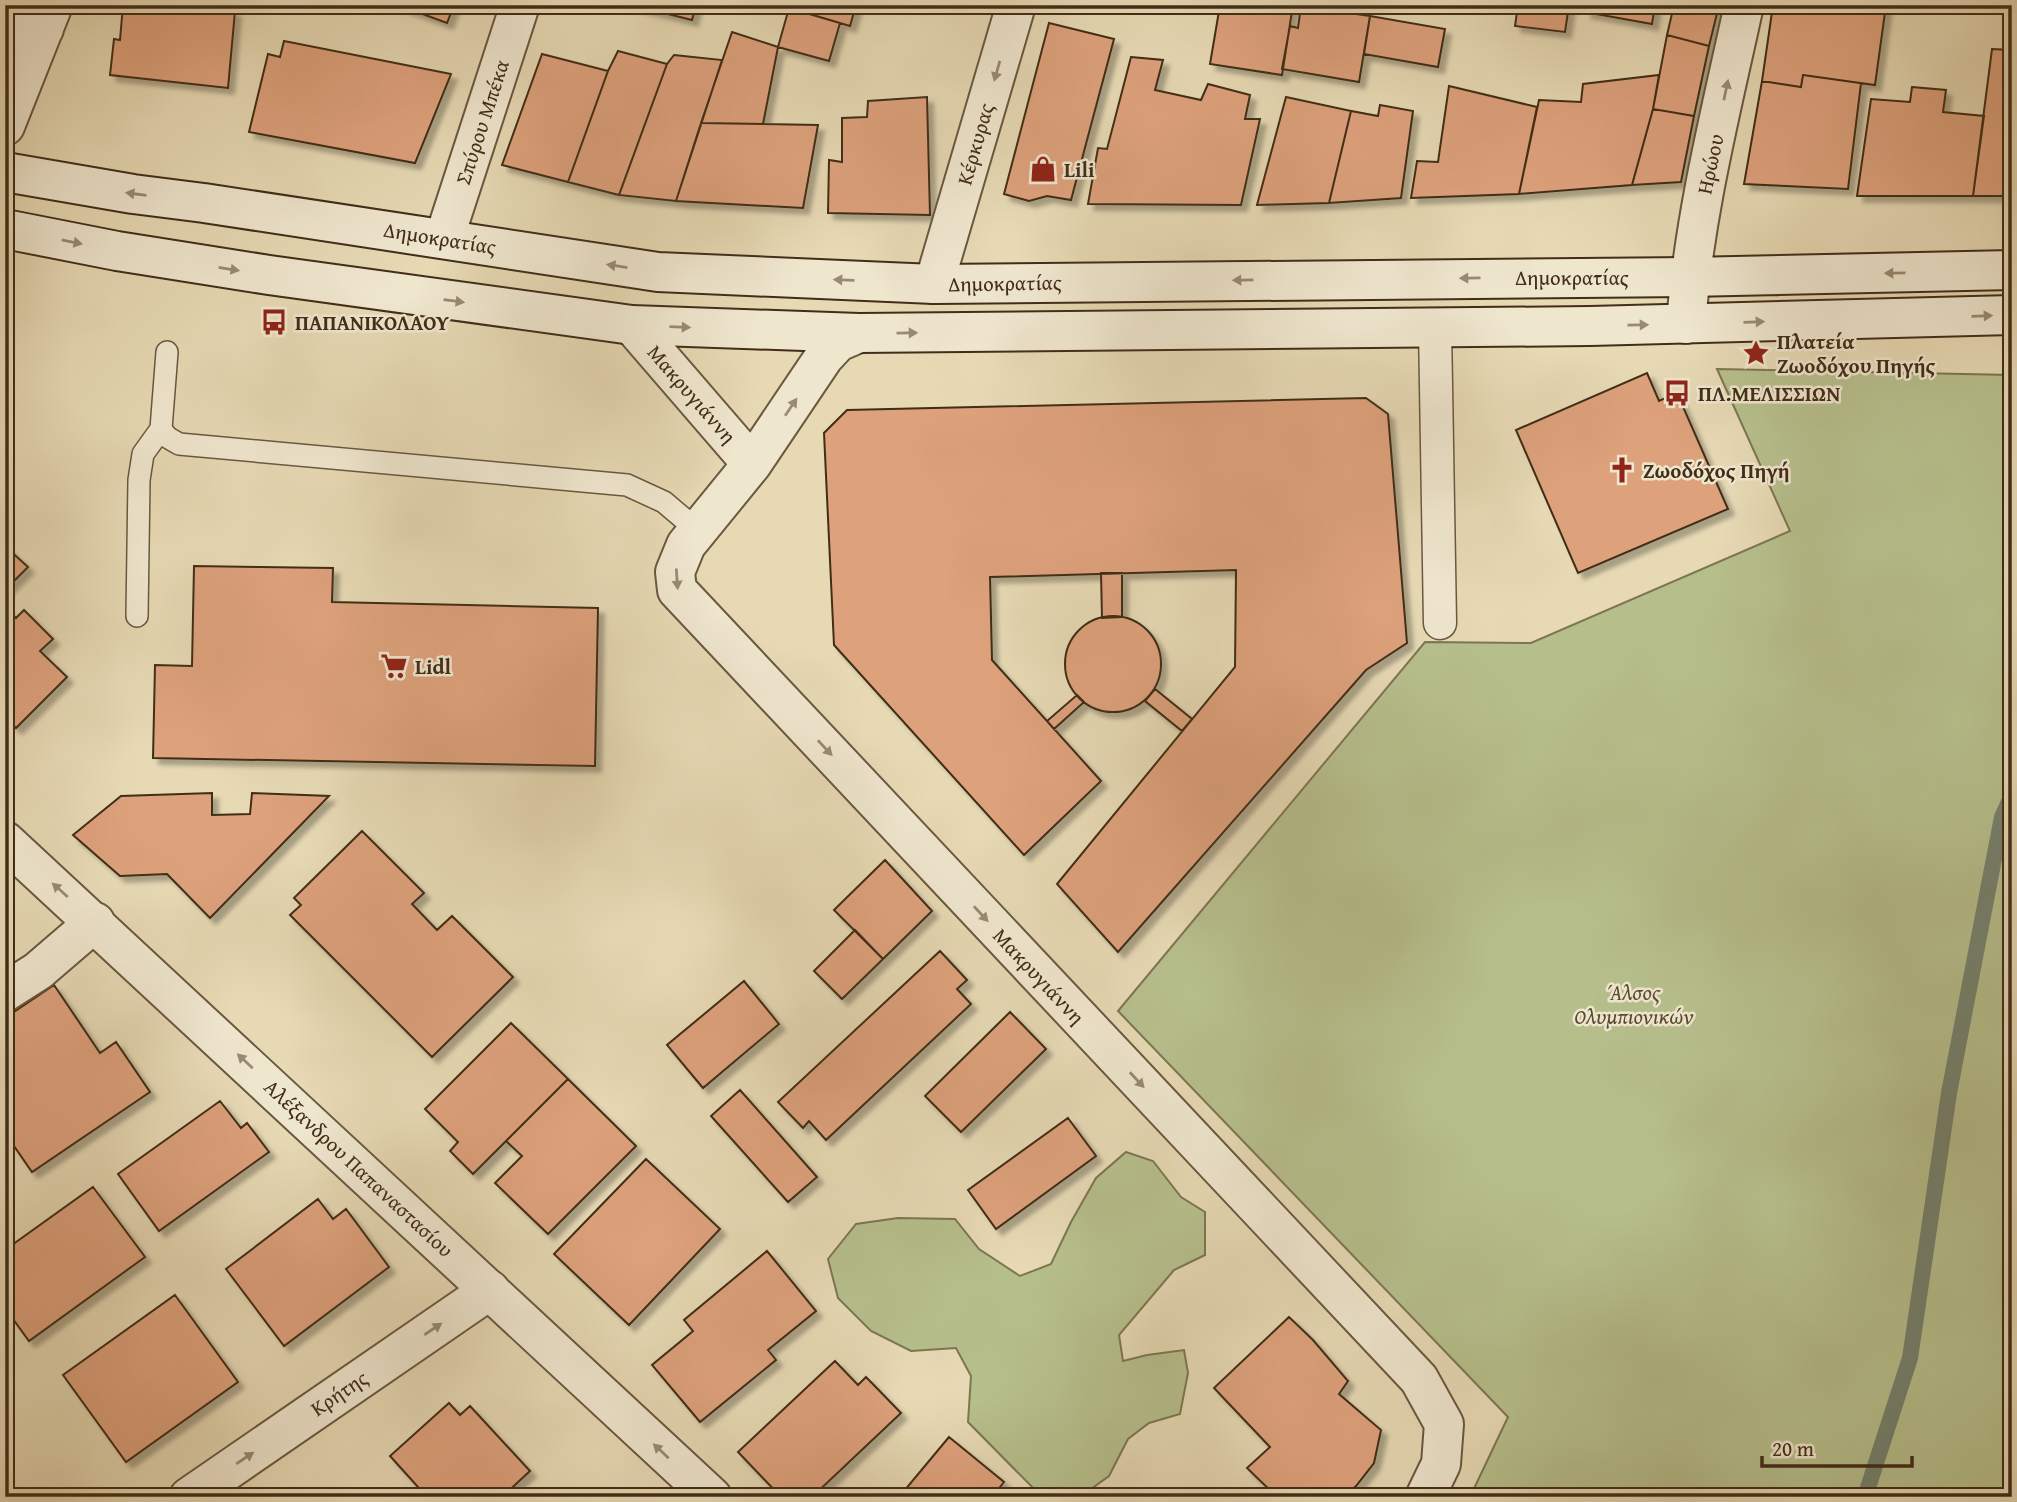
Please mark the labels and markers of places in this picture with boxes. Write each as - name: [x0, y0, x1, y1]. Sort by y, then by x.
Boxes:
- shop icon: Lili: [1028, 154, 1058, 184]
- place label: Lili: [1064, 154, 1095, 185]
- bus stop icon: ΠΑΠΑΝΙΚΟΛΑΟΥ: [259, 307, 289, 337]
- place label: ΠΑΠΑΝΙΚΟΛΑΟΥ: [295, 307, 450, 338]
- place label: Πλατεία Ζωοδόχου Πηγής: [1777, 326, 1935, 381]
- place icon: Πλατεία Ζωοδόχου Πηγής: [1741, 338, 1771, 368]
- bus stop icon: ΠΛ.ΜΕΛΙΣΣΙΩΝ: [1662, 378, 1692, 408]
- place label: ΠΛ.ΜΕΛΙΣΣΙΩΝ: [1698, 378, 1840, 409]
- church icon: Ζωοδόχος Πηγή: [1607, 455, 1637, 485]
- place label: Ζωοδόχος Πηγή: [1643, 455, 1790, 486]
- supermarket icon: Lidl: [379, 651, 409, 681]
- place label: Lidl: [415, 651, 451, 682]

